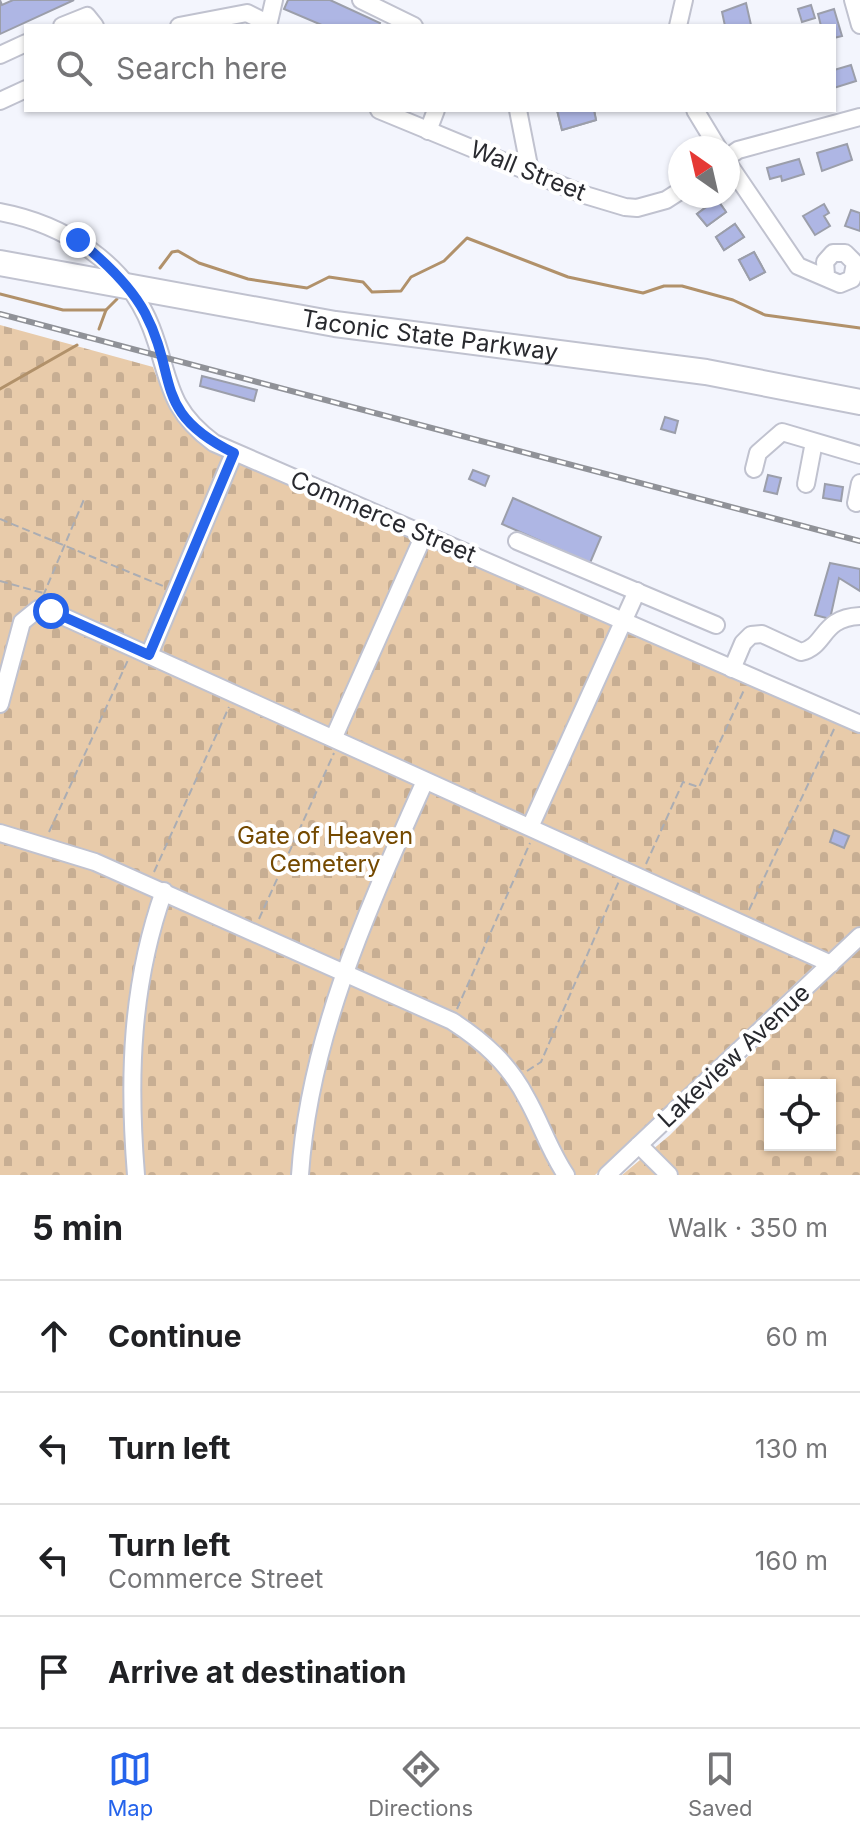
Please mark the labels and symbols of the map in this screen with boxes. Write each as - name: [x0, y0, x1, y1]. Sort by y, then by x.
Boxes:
- street label: Wall Street: [466, 134, 590, 207]
- north arrow: [668, 136, 740, 208]
- route end: [60, 222, 96, 258]
- street label: Taconic State Parkway: [299, 303, 560, 367]
- street label: Commerce Street: [286, 464, 480, 569]
- route start: [33, 593, 69, 629]
- park label: Gate of Heaven Cemetery: [237, 821, 413, 878]
- street label: Lakeview Avenue: [652, 978, 816, 1133]

